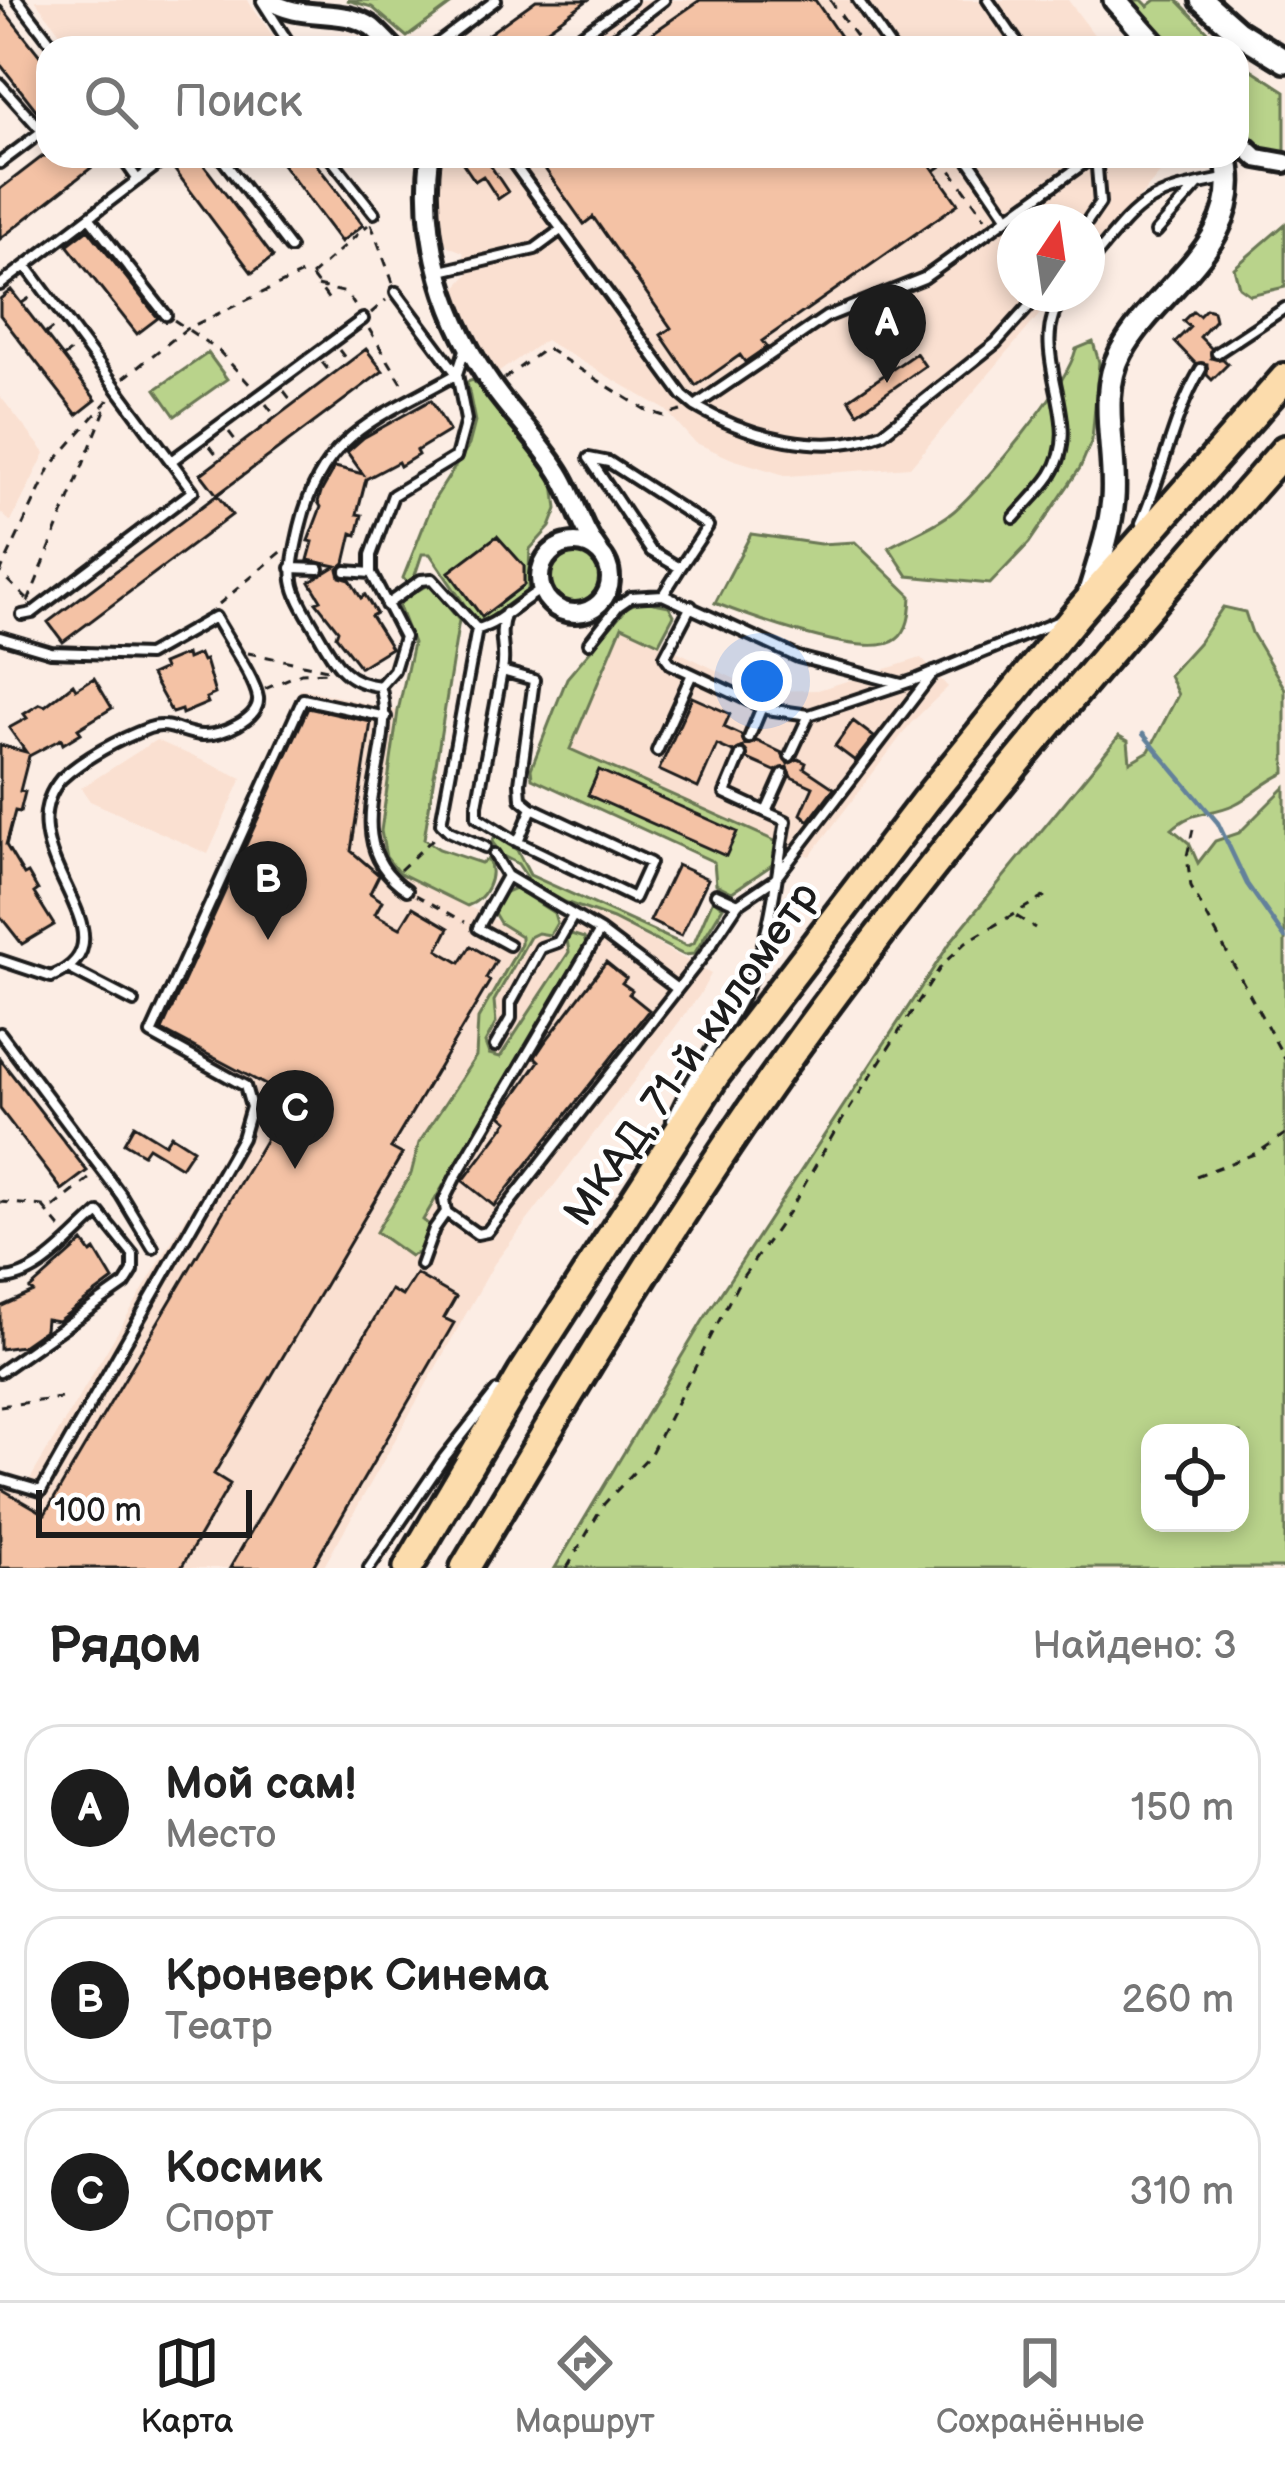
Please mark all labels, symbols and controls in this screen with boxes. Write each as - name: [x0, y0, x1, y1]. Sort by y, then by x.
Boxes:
- search box: [36, 36, 1249, 168]
- icon: search: [78, 69, 144, 135]
- text: Поиск: [174, 75, 302, 130]
- north arrow: [997, 204, 1105, 312]
- pin: A: [848, 284, 926, 383]
- your location: [732, 651, 792, 711]
- pin: B: [229, 841, 307, 940]
- street label: МКАД, 71-й километр: [554, 872, 830, 1236]
- pin: C: [256, 1070, 334, 1169]
- map controls: [1141, 1424, 1249, 1532]
- button: locate: [1141, 1424, 1249, 1532]
- scale bar: [36, 1484, 252, 1537]
- text: 100 m: [54, 1491, 142, 1531]
- text: Рядом: [48, 1616, 202, 1677]
- text: Найдено: 3: [1032, 1623, 1237, 1670]
- text: Мой сам!: [165, 1757, 356, 1812]
- text: A: [78, 1785, 102, 1832]
- text: 150 m: [1131, 1785, 1234, 1832]
- text: Место: [165, 1812, 276, 1859]
- text: Кронверк Синема: [165, 1949, 549, 2004]
- text: B: [76, 1977, 104, 2024]
- text: 260 m: [1121, 1977, 1234, 2024]
- text: Театр: [165, 2004, 273, 2051]
- text: Космик: [165, 2141, 322, 2196]
- text: C: [76, 2169, 104, 2216]
- text: 310 m: [1129, 2169, 1234, 2216]
- text: Спорт: [165, 2196, 274, 2243]
- tab: Карта: [141, 2330, 233, 2442]
- tab: Маршрут: [515, 2330, 655, 2442]
- tab: Сохранённые: [936, 2330, 1144, 2442]

